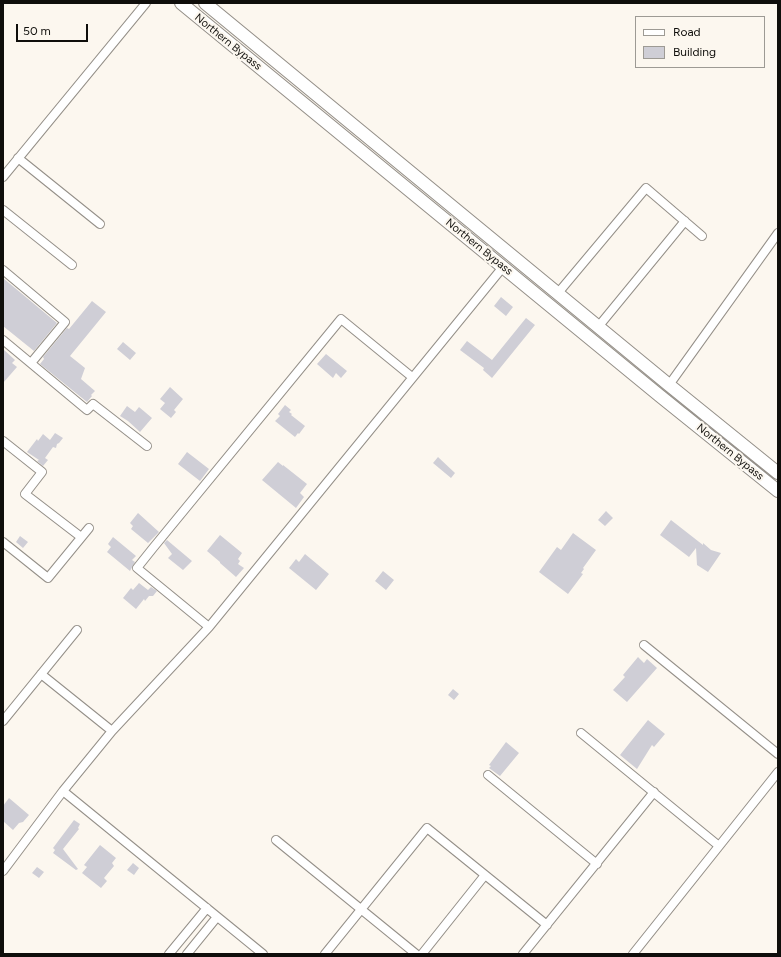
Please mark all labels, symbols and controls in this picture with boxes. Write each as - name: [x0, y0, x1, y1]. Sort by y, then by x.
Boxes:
- street label: Northern Bypass: [192, 11, 264, 73]
- scale bar: [18, 16, 90, 42]
- legend: [635, 16, 765, 68]
- text: 50 m: [23, 24, 51, 38]
- text: Road: [673, 25, 701, 39]
- text: Building: [673, 45, 716, 59]
- street label: Northern Bypass: [443, 216, 515, 278]
- street label: Northern Bypass: [694, 421, 766, 483]

